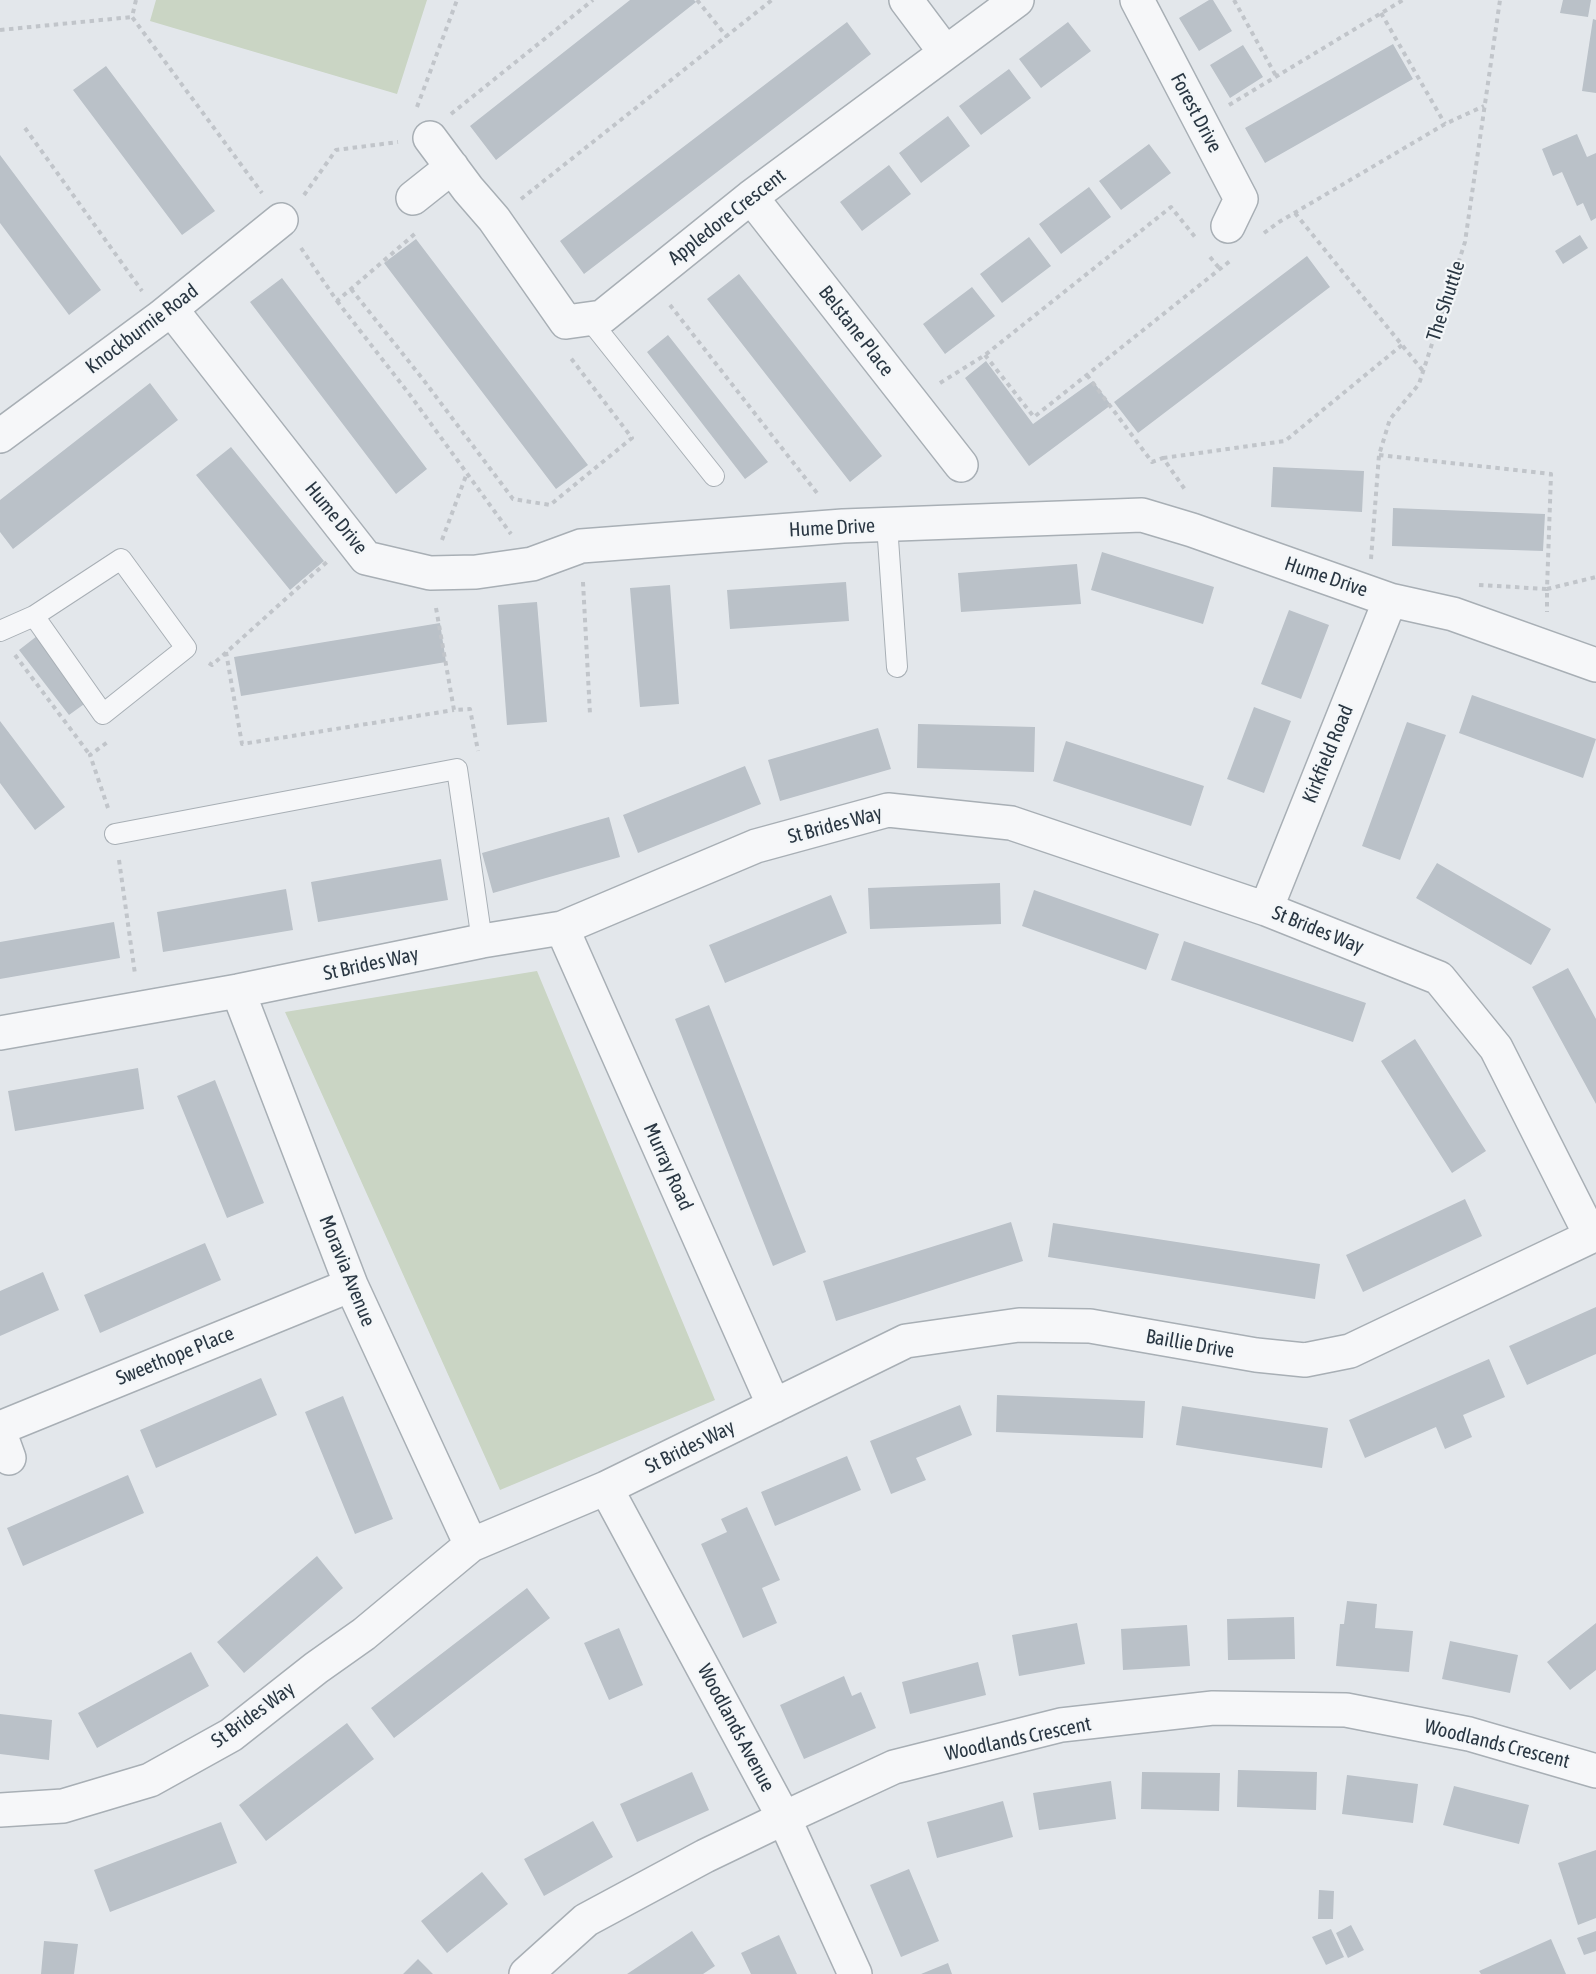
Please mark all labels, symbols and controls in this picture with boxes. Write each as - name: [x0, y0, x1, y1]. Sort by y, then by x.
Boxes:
- street label: Forest Drive: [1165, 69, 1227, 157]
- street label: Appledore Crescent: [663, 164, 791, 270]
- street label: The Shuttle: [1422, 258, 1470, 344]
- street label: Knockburnie Road: [81, 279, 203, 379]
- street label: Belstane Place: [813, 281, 899, 381]
- street label: Hume Drive: [300, 477, 372, 559]
- street label: Hume Drive: [788, 514, 876, 542]
- street label: Hume Drive: [1281, 552, 1371, 602]
- street label: Kirkfield Road: [1297, 701, 1359, 807]
- street label: St Brides Way: [785, 801, 885, 849]
- street label: St Brides Way: [1269, 901, 1367, 959]
- street label: St Brides Way: [321, 942, 421, 986]
- street label: Murray Road: [638, 1120, 698, 1214]
- street label: Moravia Avenue: [314, 1212, 380, 1330]
- street label: Sweethope Place: [113, 1321, 237, 1391]
- street label: Baillie Drive: [1144, 1324, 1236, 1364]
- street label: St Brides Way: [641, 1415, 739, 1479]
- street label: Woodlands Avenue: [692, 1660, 780, 1796]
- street label: St Brides Way: [207, 1677, 299, 1753]
- street label: Woodlands Crescent: [943, 1712, 1093, 1766]
- street label: Woodlands Crescent: [1422, 1714, 1572, 1774]

